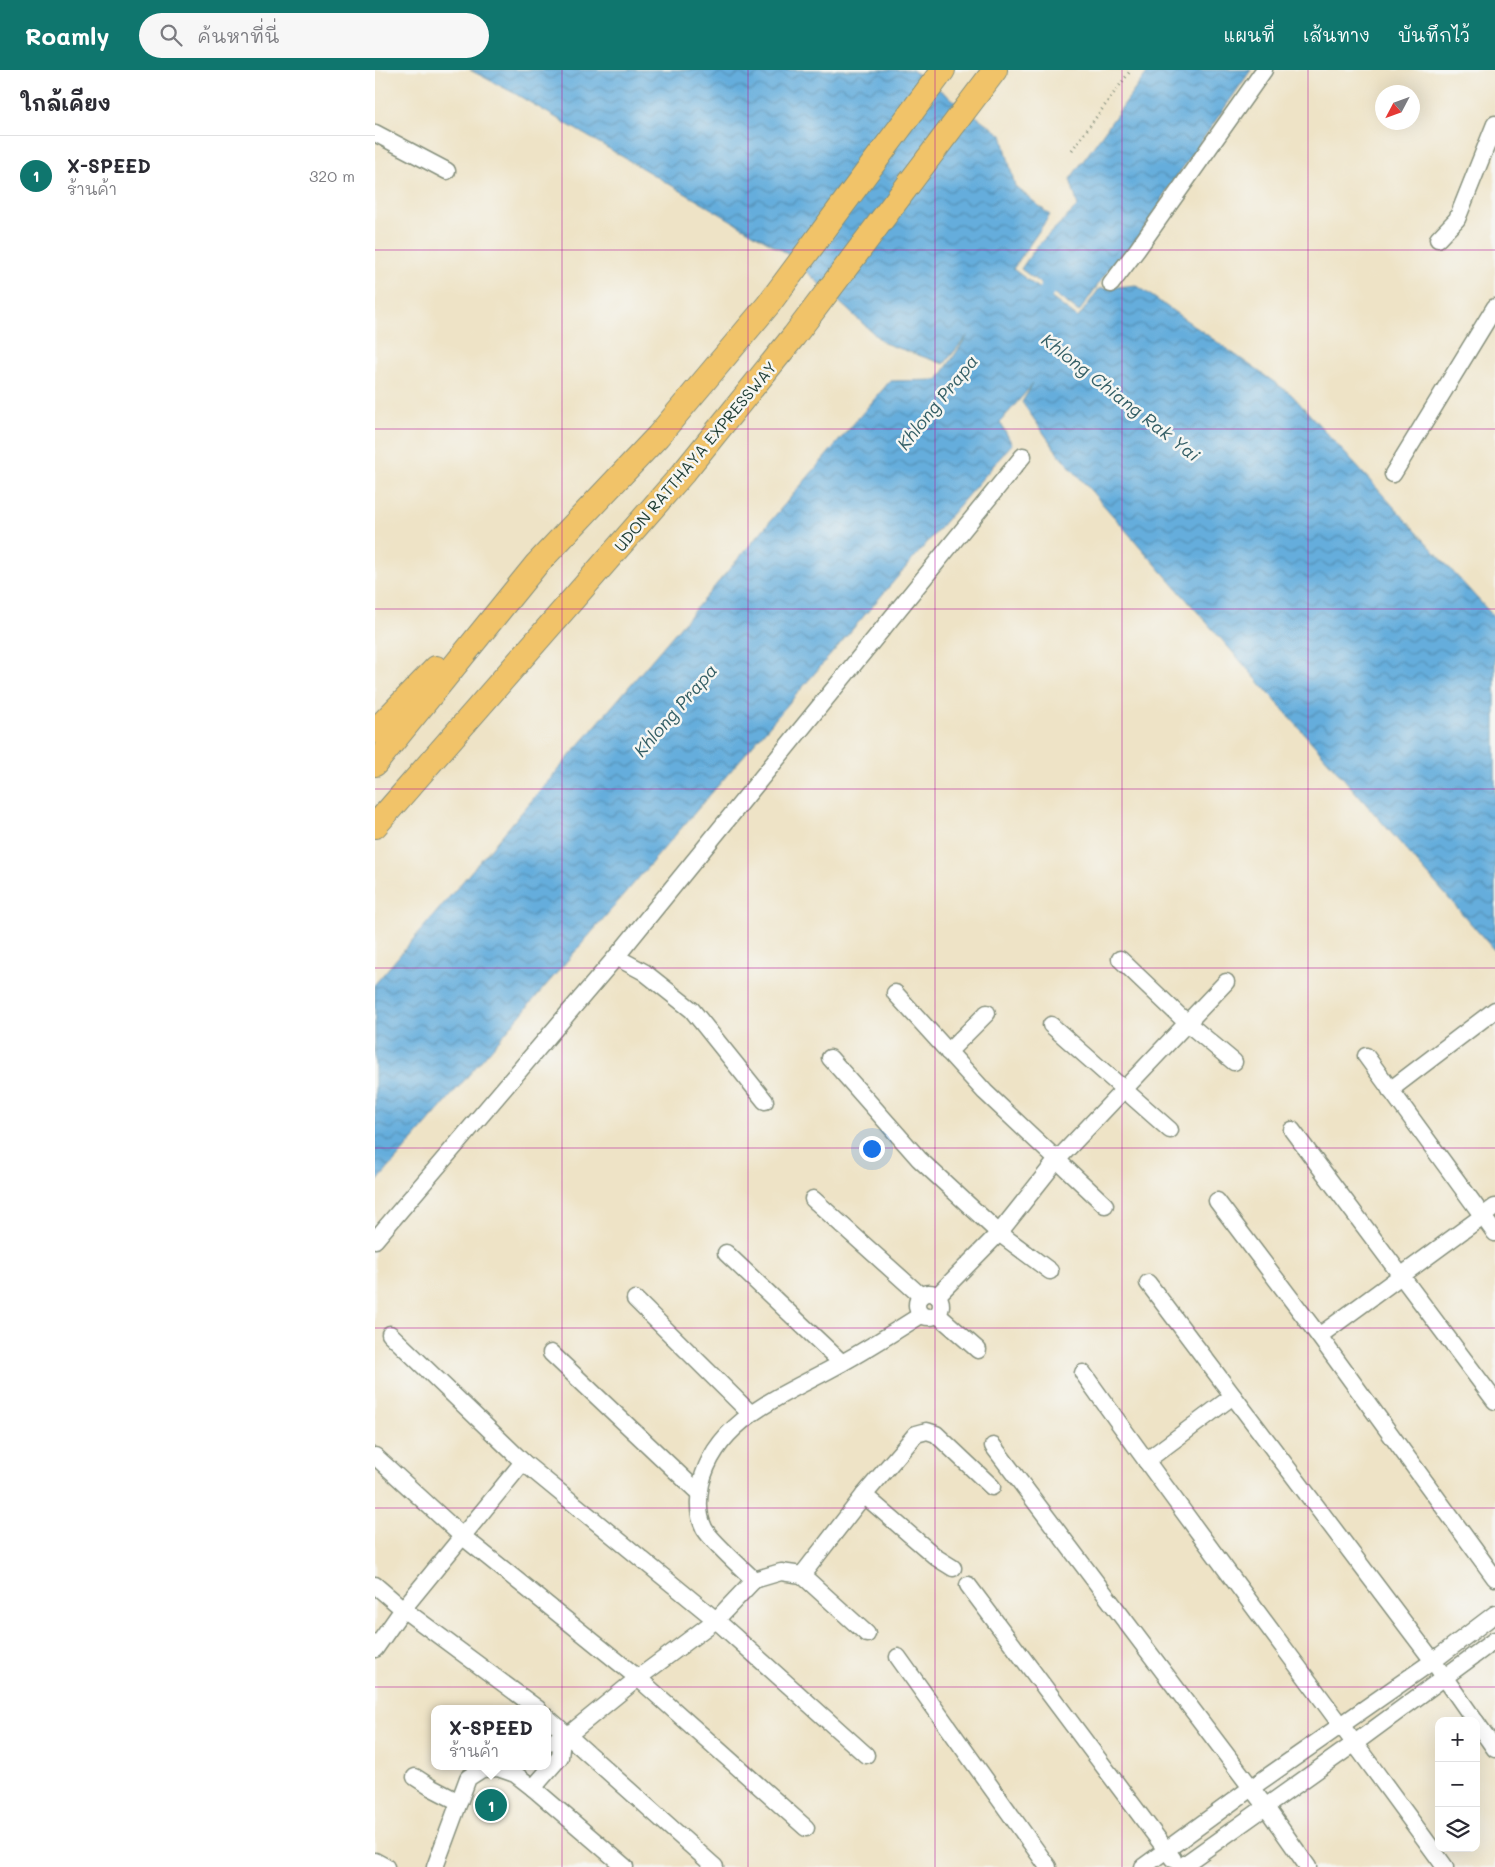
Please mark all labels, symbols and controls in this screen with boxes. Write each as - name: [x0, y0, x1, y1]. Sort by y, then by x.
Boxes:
- search box: [139, 13, 489, 58]
- text: Roamly: [25, 20, 109, 51]
- icon: search: [157, 21, 185, 49]
- text: ค้นหาที่นี่: [197, 23, 279, 48]
- text: แผนที่: [1224, 23, 1275, 47]
- text: เส้นทาง: [1303, 23, 1370, 47]
- text: บันทึกไว้: [1398, 23, 1470, 47]
- north arrow: [1375, 85, 1420, 130]
- text: ใกล้เคียง: [20, 89, 111, 116]
- text: X-SPEED: [67, 153, 151, 178]
- text: 1: [32, 165, 40, 186]
- text: 320 m: [309, 165, 355, 186]
- text: ร้านค้า: [67, 178, 117, 199]
- water label: Khlong Chiang Rak Yai: [1037, 328, 1206, 467]
- water label: Khlong Prapa: [891, 349, 983, 455]
- street label: UDON RATTHAYA EXPRESSWAY: [609, 356, 781, 556]
- water label: Khlong Prapa: [628, 658, 722, 762]
- your location: [859, 1136, 885, 1162]
- popup: [431, 1705, 551, 1770]
- text: X-SPEED: [449, 1715, 533, 1740]
- map controls: [1435, 1717, 1480, 1852]
- button: +: [1435, 1717, 1480, 1762]
- text: ร้านค้า: [449, 1740, 499, 1761]
- button: −: [1435, 1762, 1480, 1807]
- pin: 1: [475, 1786, 507, 1824]
- button: layers: [1435, 1807, 1480, 1852]

